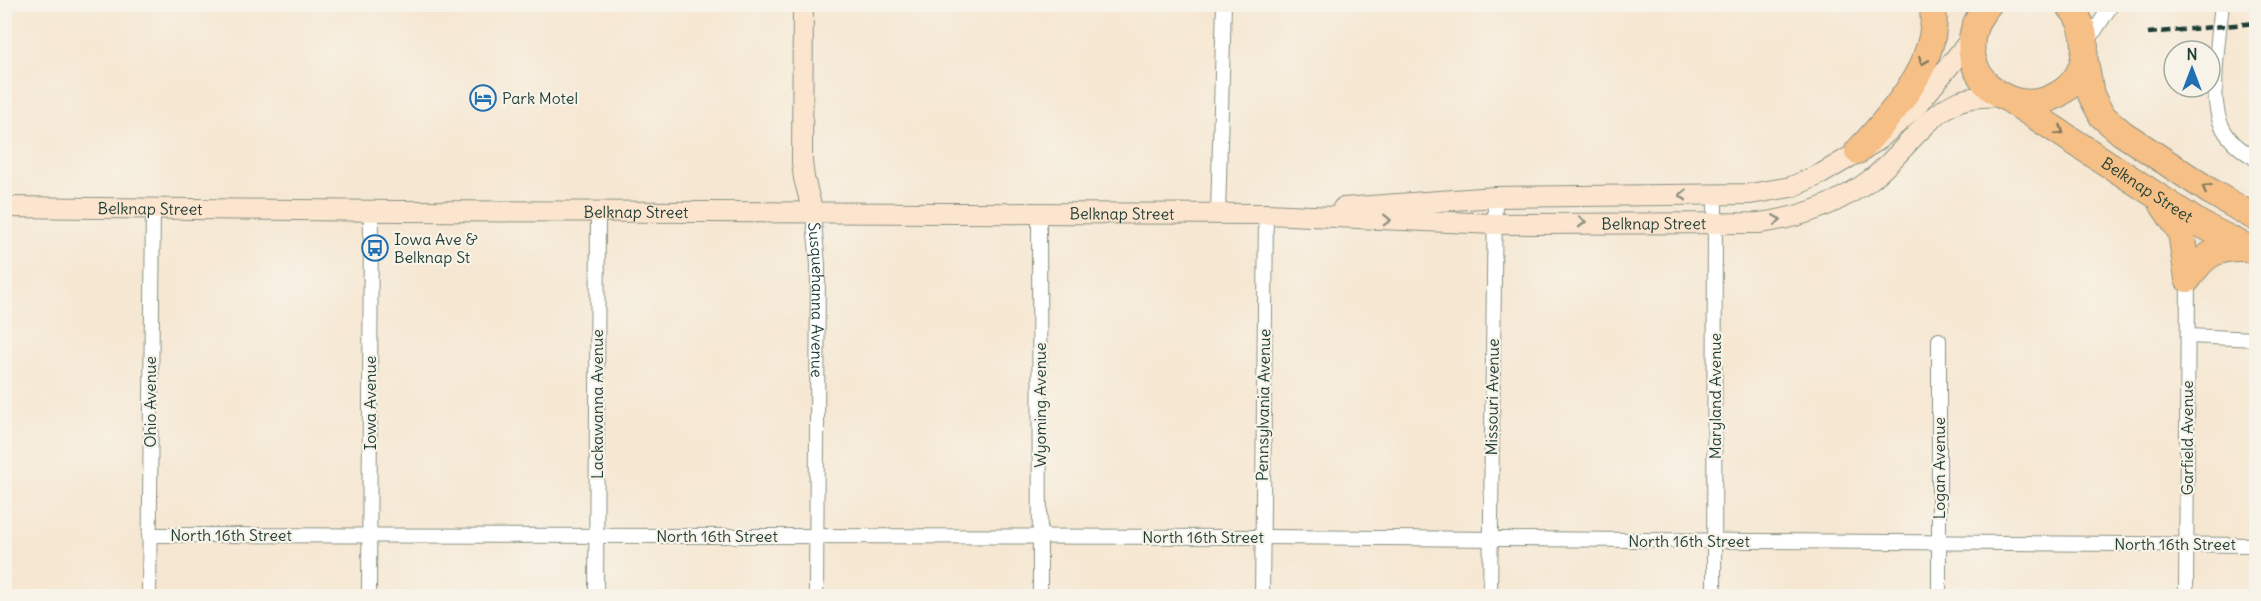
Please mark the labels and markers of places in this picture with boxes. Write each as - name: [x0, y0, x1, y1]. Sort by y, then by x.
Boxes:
- hotel icon: Park Motel: [468, 83, 498, 113]
- place label: Park Motel: [502, 88, 578, 108]
- place label: Iowa Ave & Belknap St: [394, 229, 478, 267]
- bus stop icon: Iowa Ave & Belknap St: [360, 233, 390, 263]

